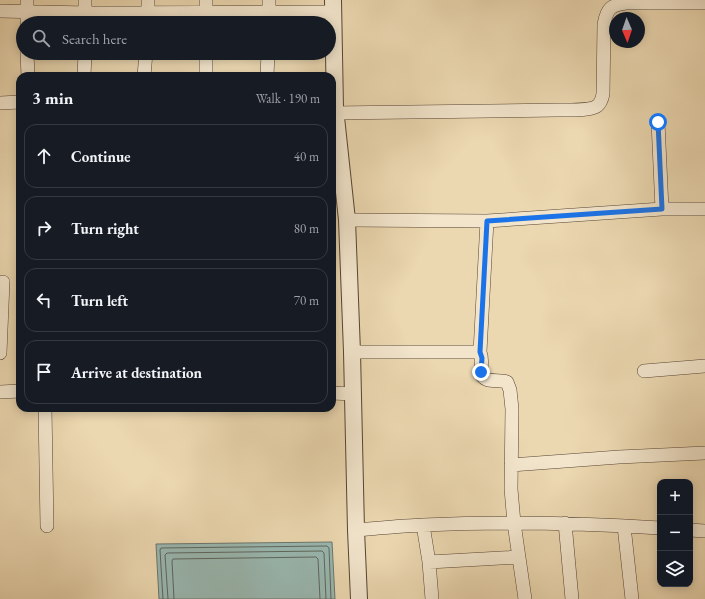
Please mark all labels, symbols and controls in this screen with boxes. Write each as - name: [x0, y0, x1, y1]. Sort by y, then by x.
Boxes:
- north arrow: [609, 12, 645, 48]
- search box: [16, 16, 336, 60]
- icon: search: [30, 27, 52, 49]
- text: Search here: [62, 29, 127, 48]
- text: 3 min: [32, 87, 73, 109]
- text: Walk · 190 m: [256, 90, 320, 107]
- route start: [649, 113, 667, 131]
- icon: ahead: [33, 145, 55, 167]
- text: Continue: [71, 147, 131, 166]
- text: 40 m: [294, 148, 319, 165]
- icon: right: [33, 217, 55, 239]
- text: Turn right: [71, 219, 139, 238]
- text: 80 m: [294, 220, 319, 237]
- icon: left: [33, 289, 55, 311]
- text: Turn left: [71, 291, 128, 310]
- text: 70 m: [294, 292, 319, 309]
- icon: arrive: [33, 361, 55, 383]
- text: Arrive at destination: [71, 363, 202, 382]
- route end: [472, 363, 490, 381]
- map controls: [657, 479, 693, 587]
- button: +: [657, 479, 693, 515]
- button: −: [657, 515, 693, 551]
- button: layers: [657, 551, 693, 587]

